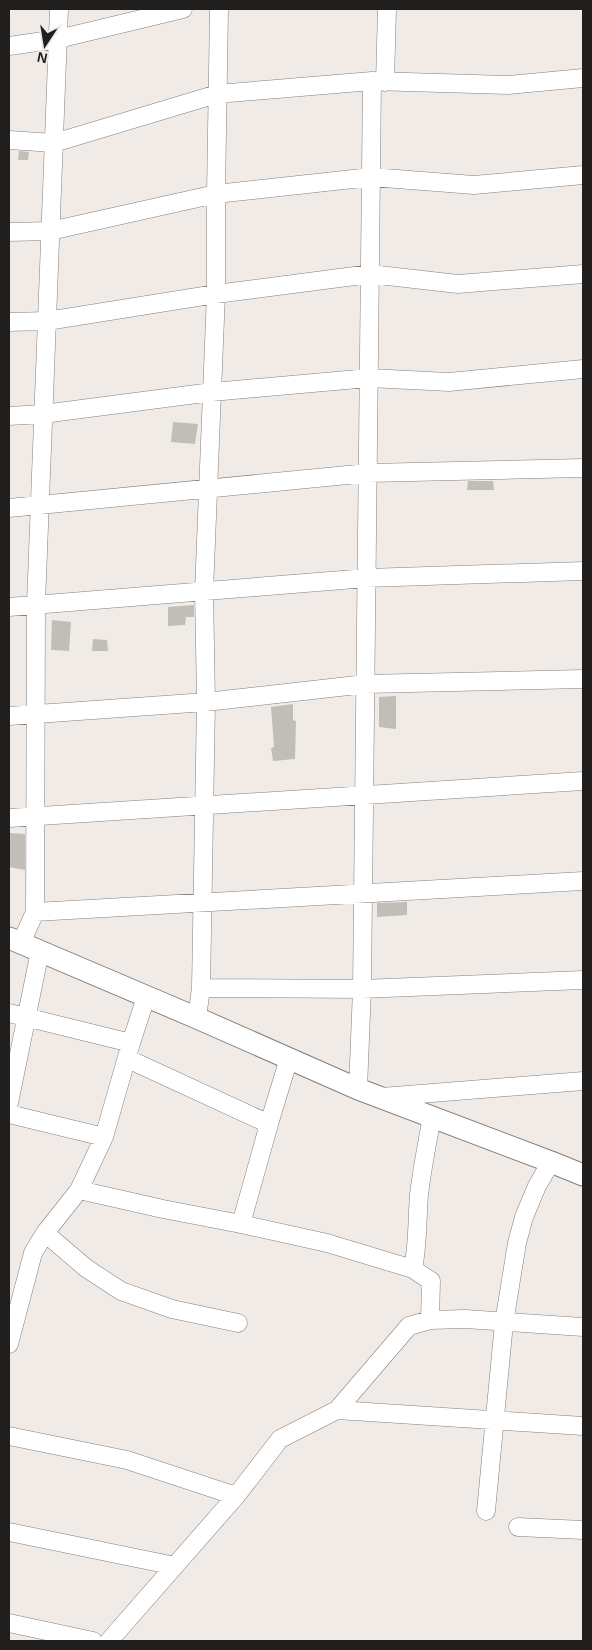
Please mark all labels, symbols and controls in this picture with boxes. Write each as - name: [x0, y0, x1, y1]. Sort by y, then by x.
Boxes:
- north arrow: [20, 20, 70, 70]
- text: N: [36, 49, 49, 67]

